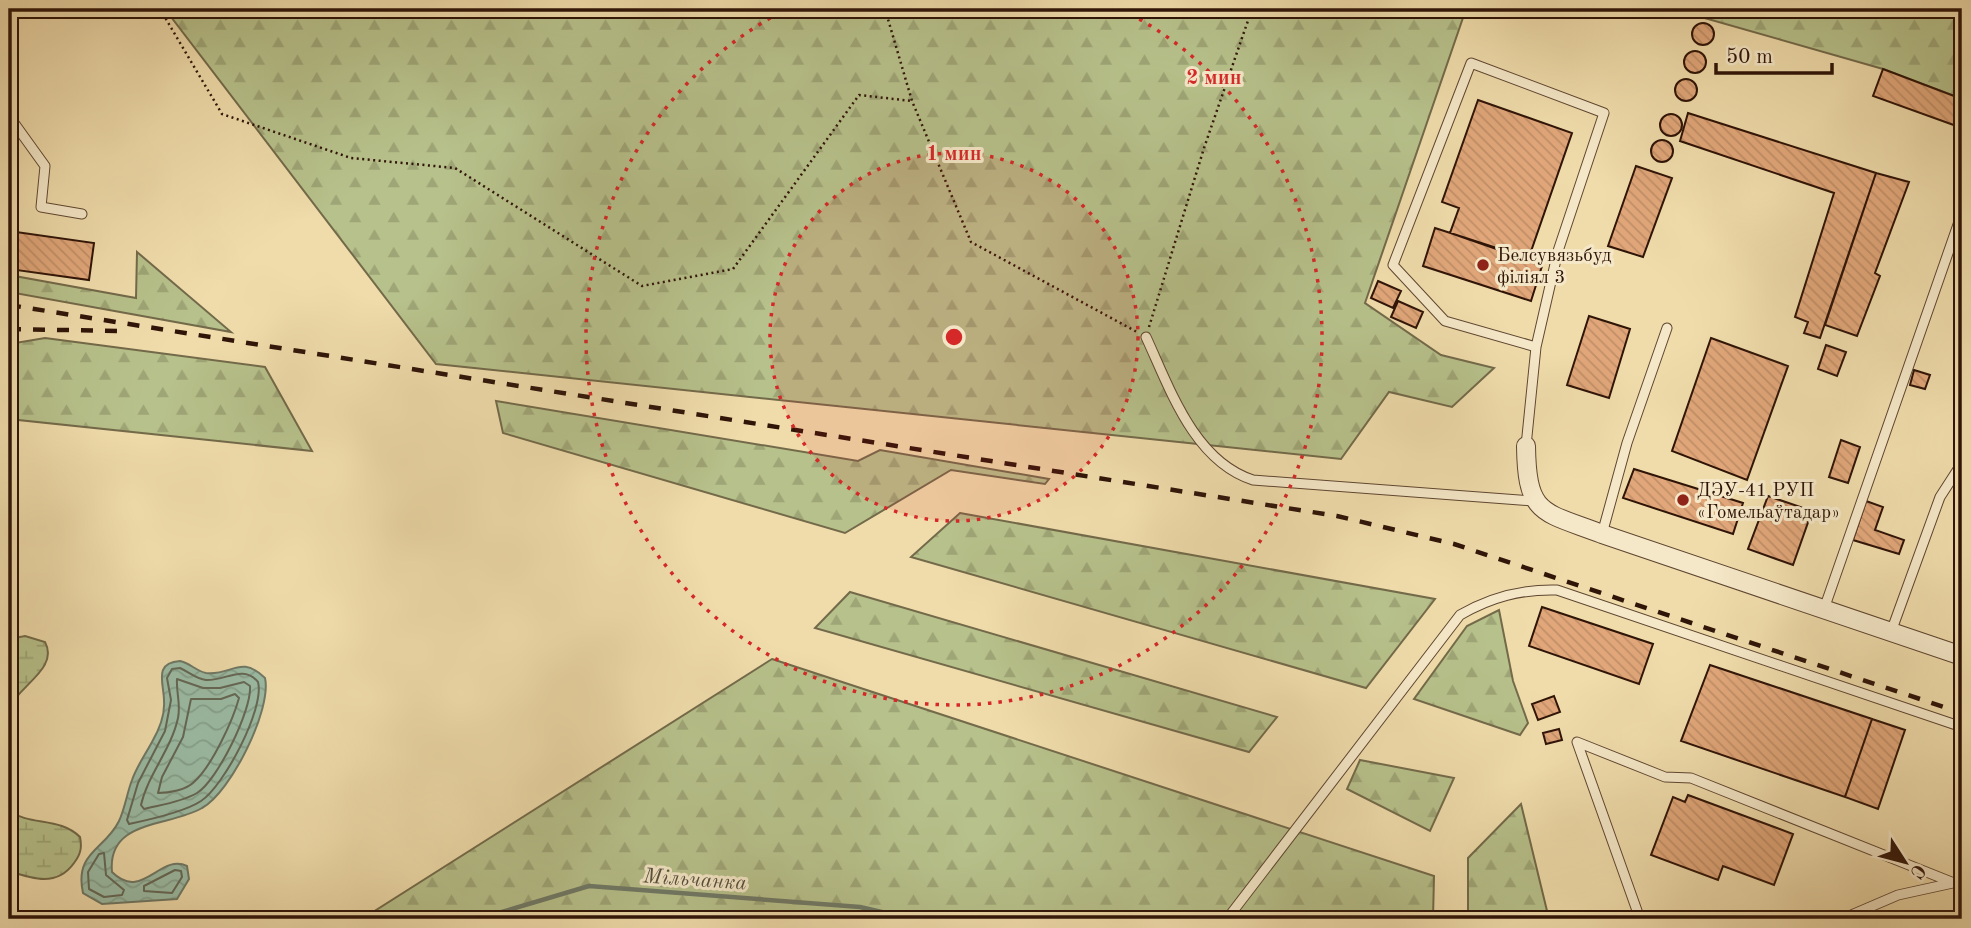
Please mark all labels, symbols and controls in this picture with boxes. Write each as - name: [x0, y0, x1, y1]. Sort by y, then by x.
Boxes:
- scale bar: [1716, 32, 1831, 76]
- text: 50 m: [1726, 47, 1773, 68]
- text: 2 мин: [1186, 68, 1242, 89]
- text: 1 мин: [926, 144, 982, 165]
- place label: Белсувязьбуд філіял 3: [1497, 247, 1612, 288]
- marker: Белсувязьбуд філіял 3: [1475, 257, 1491, 273]
- centre of rings: [942, 325, 966, 349]
- place label: ДЭУ-41 РУП «Гомельаўтадар»: [1697, 482, 1840, 523]
- marker: ДЭУ-41 РУП «Гомельаўтадар»: [1675, 492, 1691, 508]
- north arrow: [1870, 827, 1940, 897]
- text: С: [1905, 860, 1928, 881]
- water label: Мільчанка: [641, 866, 747, 895]

